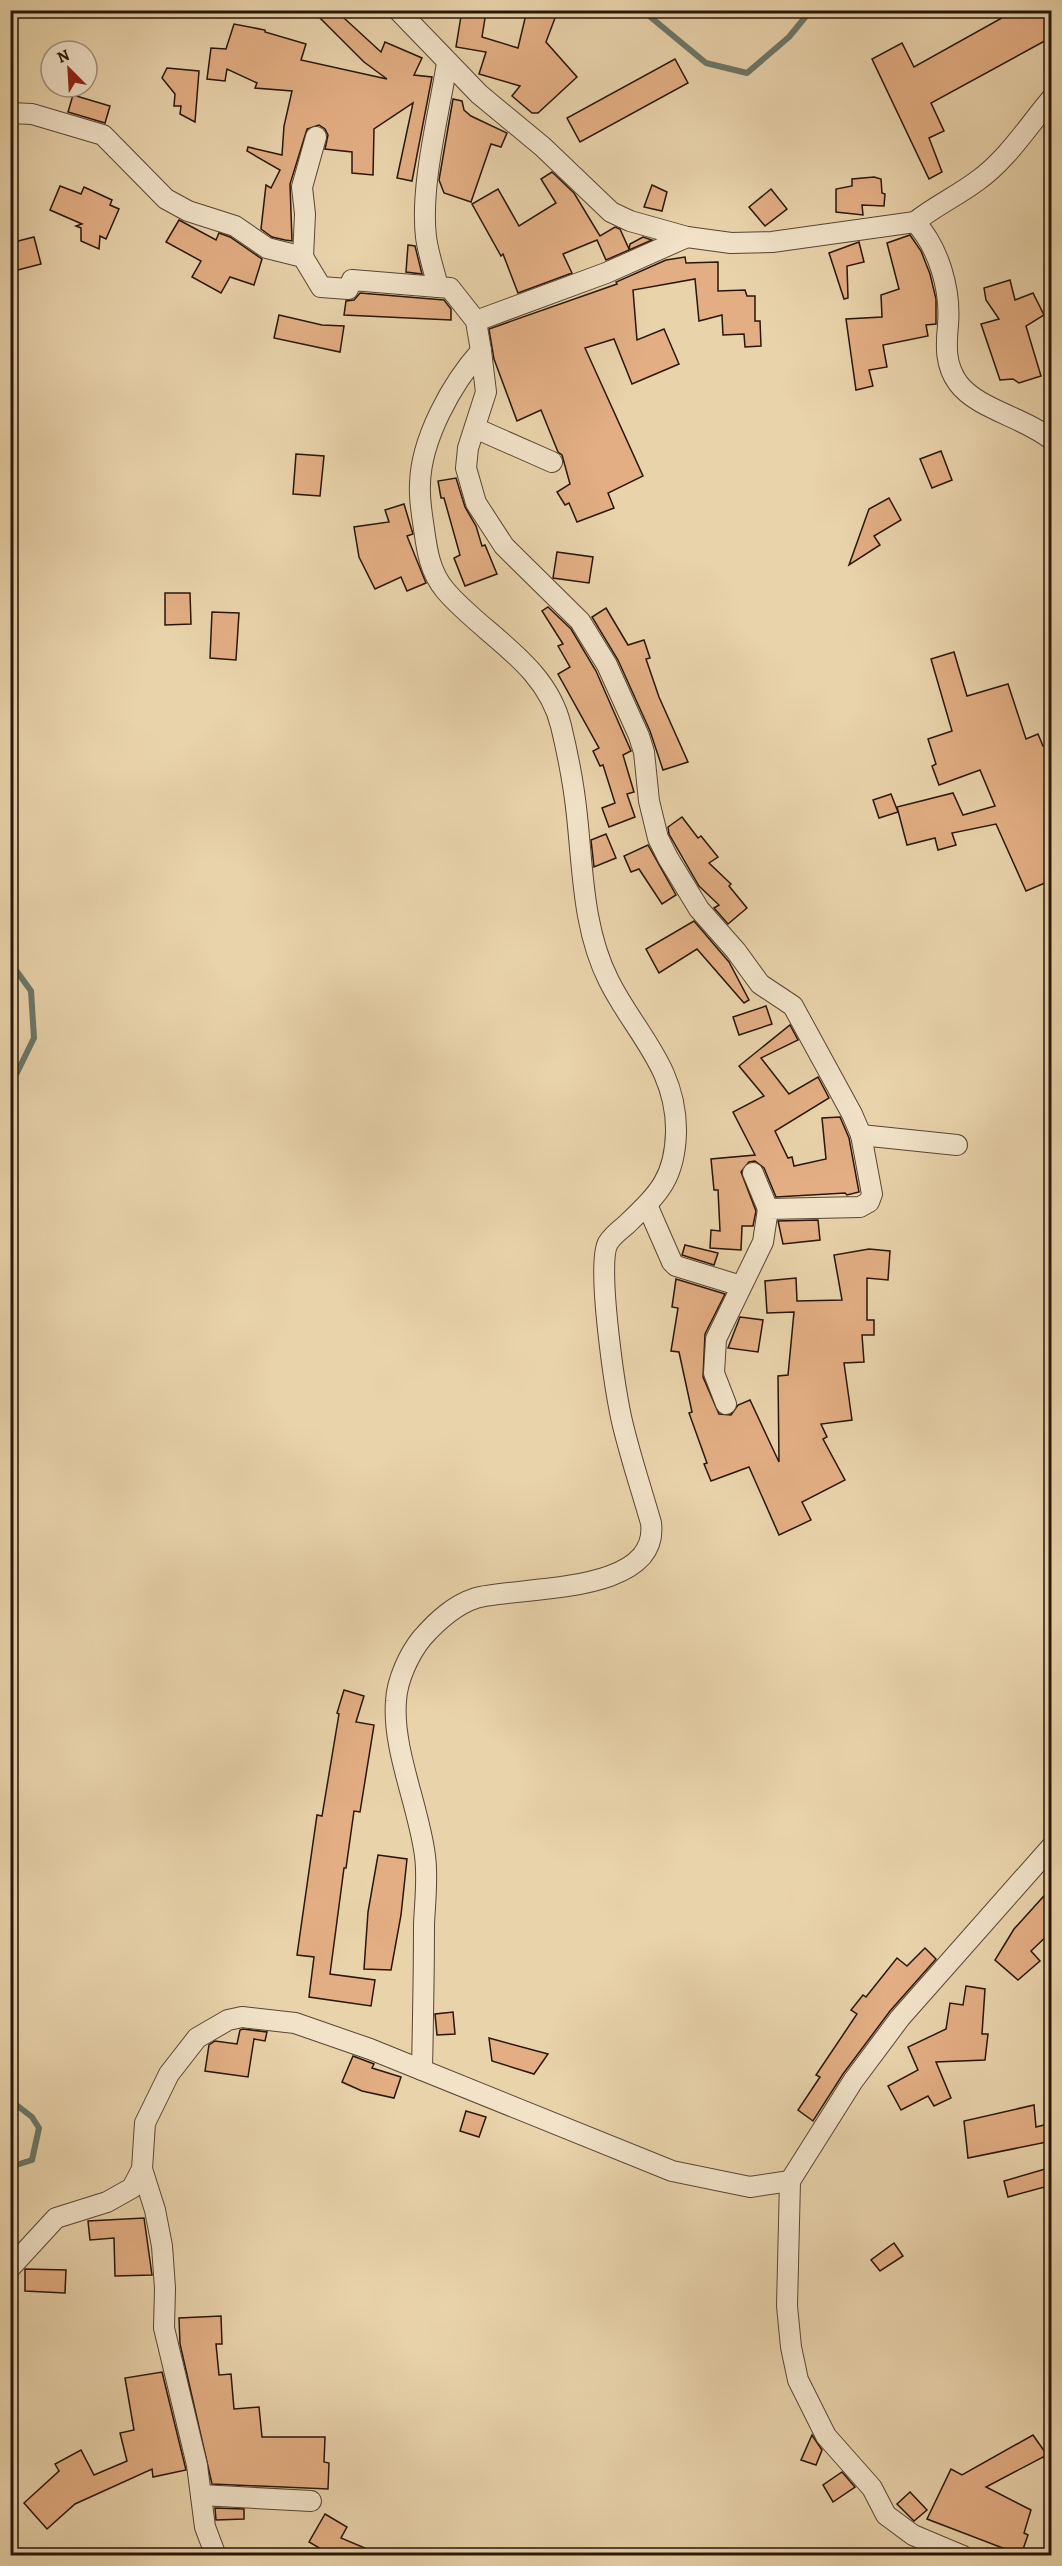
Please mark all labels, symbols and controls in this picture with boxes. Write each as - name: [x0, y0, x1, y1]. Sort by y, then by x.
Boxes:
- north arrow: [39, 39, 99, 99]
- text: N: [54, 44, 73, 69]

